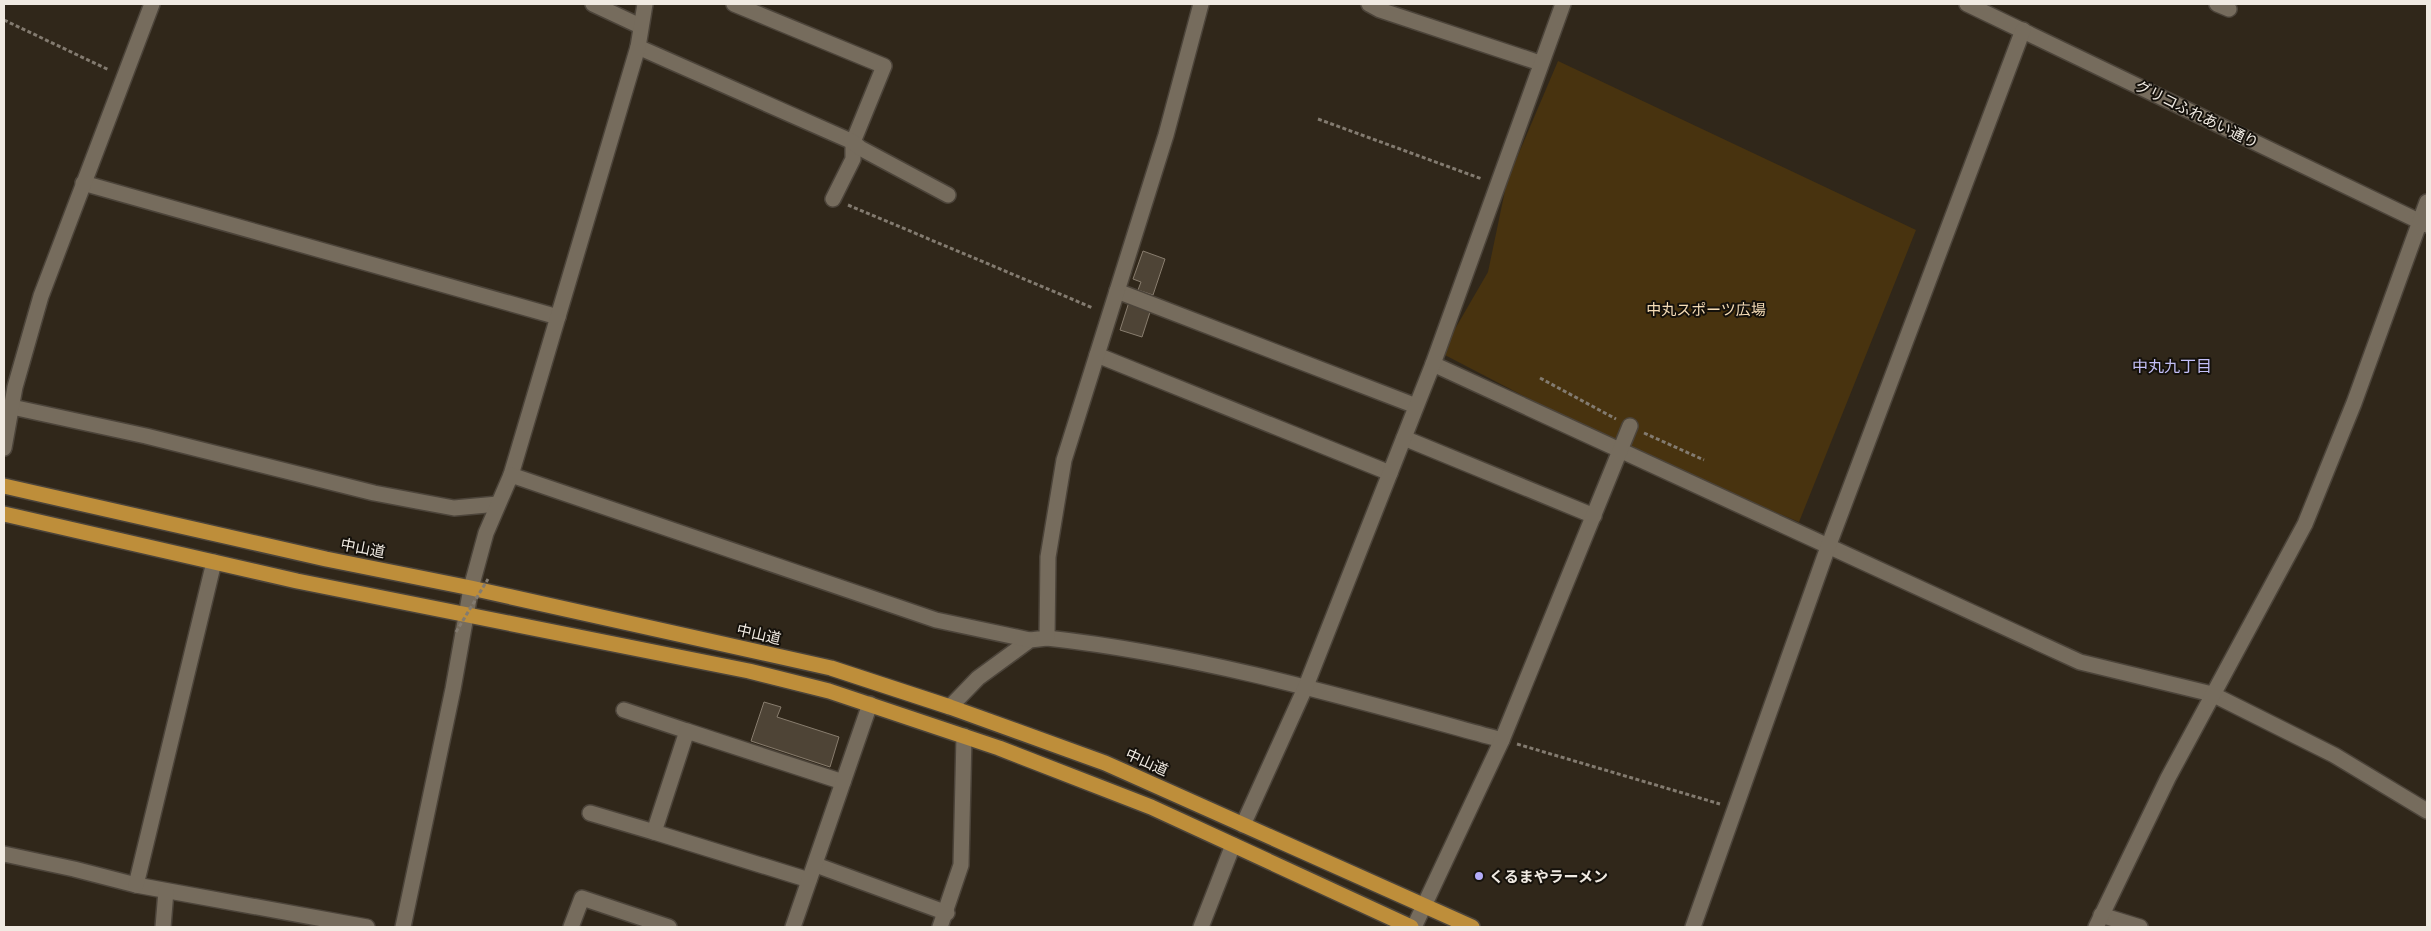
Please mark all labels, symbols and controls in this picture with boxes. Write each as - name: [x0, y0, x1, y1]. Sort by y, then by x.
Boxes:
- street label: グリコふれあい通り: [2133, 77, 2261, 151]
- park label: 中丸スポーツ広場: [1646, 301, 1766, 318]
- district label: 中丸九丁目: [2132, 358, 2212, 375]
- street label: 中山道: [339, 535, 387, 561]
- street label: 中山道: [735, 621, 783, 647]
- street label: 中山道: [1123, 745, 1171, 779]
- place label: くるまやラーメン: [1489, 868, 1608, 885]
- marker: くるまやラーメン: [1473, 870, 1485, 882]

